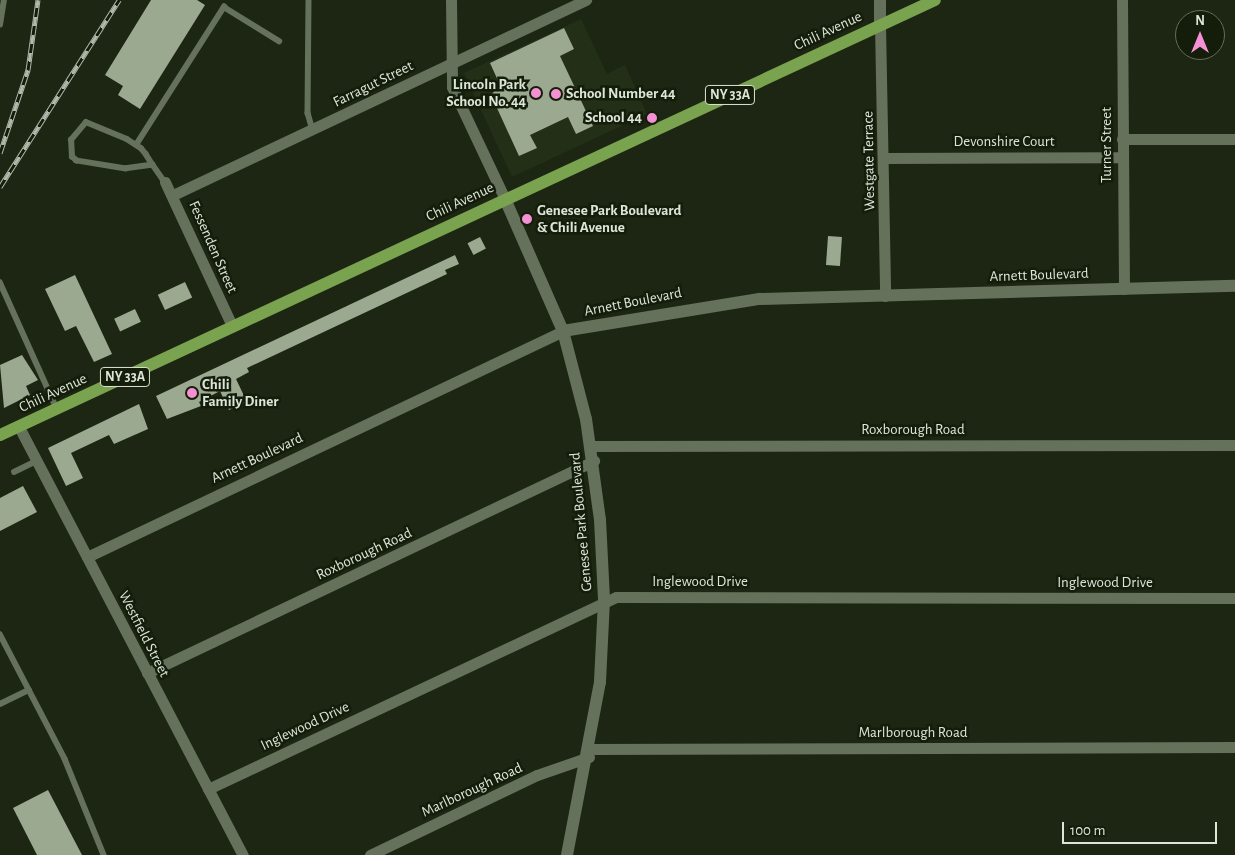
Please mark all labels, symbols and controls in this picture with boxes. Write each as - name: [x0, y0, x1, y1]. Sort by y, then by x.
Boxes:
- street label: Chili Avenue: [791, 7, 865, 55]
- north arrow: [1175, 10, 1225, 60]
- text: N: [1195, 14, 1205, 28]
- street label: Farragut Street: [330, 57, 416, 111]
- place label: Lincoln Park School No. 44: [446, 75, 526, 110]
- road number: NY 33A: [704, 84, 756, 106]
- place label: School Number 44: [566, 85, 676, 103]
- marker: Lincoln Park School No. 44: [530, 87, 542, 99]
- marker: School Number 44: [550, 88, 562, 100]
- street label: Turner Street: [1098, 107, 1116, 183]
- place label: School 44: [585, 109, 642, 127]
- street label: Westgate Terrace: [859, 111, 879, 211]
- marker: School 44: [646, 112, 658, 124]
- street label: Devonshire Court: [954, 133, 1054, 151]
- street label: Chili Avenue: [423, 178, 497, 226]
- street label: Fessenden Street: [185, 198, 241, 296]
- place label: Genesee Park Boulevard & Chili Avenue: [537, 201, 681, 236]
- marker: Genesee Park Boulevard & Chili Avenue: [521, 213, 533, 225]
- street label: Arnett Boulevard: [989, 264, 1089, 286]
- street label: Arnett Boulevard: [583, 284, 683, 320]
- road number: NY 33A: [99, 366, 151, 388]
- street label: Chili Avenue: [16, 369, 90, 417]
- place label: Chili Family Diner: [202, 375, 278, 410]
- marker: Chili Family Diner: [186, 387, 198, 399]
- street label: Roxborough Road: [861, 421, 965, 439]
- street label: Arnett Boulevard: [208, 429, 306, 487]
- street label: Genesee Park Boulevard: [566, 452, 596, 592]
- street label: Roxborough Road: [313, 524, 415, 584]
- street label: Inglewood Drive: [652, 573, 748, 591]
- street label: Inglewood Drive: [1057, 574, 1153, 592]
- street label: Westfield Street: [115, 588, 173, 680]
- street label: Inglewood Drive: [258, 698, 352, 754]
- street label: Marlborough Road: [858, 724, 968, 742]
- street label: Marlborough Road: [419, 759, 525, 821]
- scale bar: [1065, 812, 1220, 844]
- text: 100 m: [1070, 823, 1105, 838]

